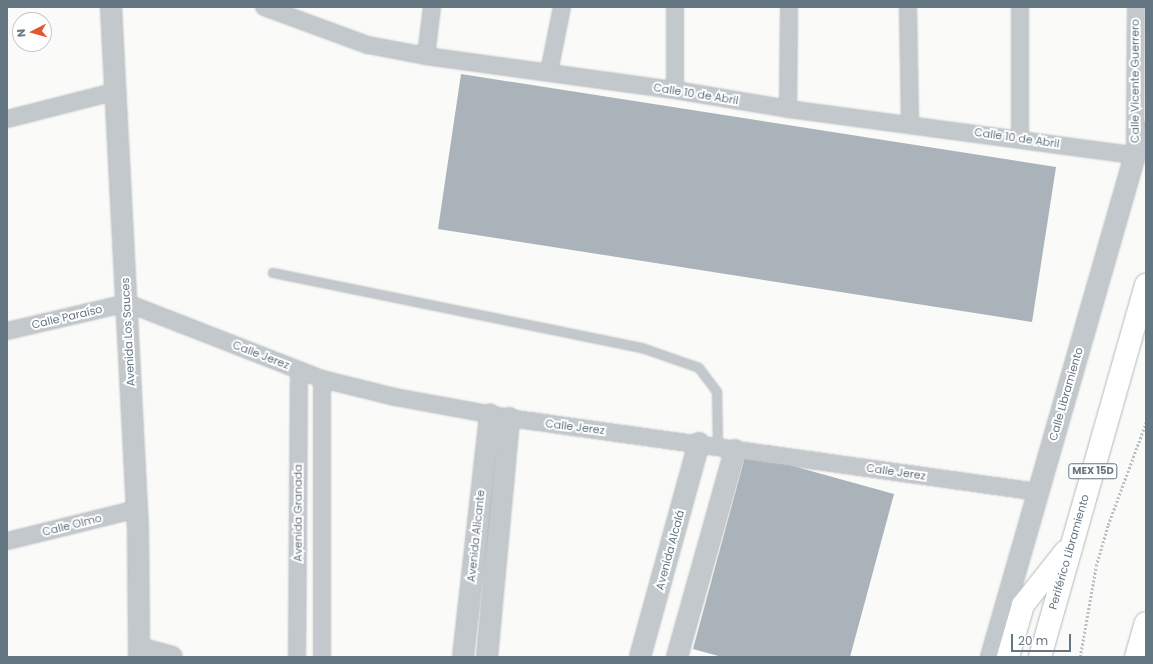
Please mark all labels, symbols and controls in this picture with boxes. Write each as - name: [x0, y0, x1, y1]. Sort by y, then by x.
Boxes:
- north arrow: [12, 12, 52, 52]
- street label: Calle Vicente Guerrero: [1128, 19, 1142, 143]
- text: N: [13, 28, 29, 38]
- street label: Calle 10 de Abril: [652, 81, 740, 107]
- street label: Calle 10 de Abril: [973, 125, 1061, 151]
- street label: Avenida Los Sauces: [119, 277, 137, 387]
- street label: Calle Paraíso: [30, 302, 104, 332]
- street label: Calle Jerez: [231, 338, 291, 372]
- street label: Calle Libramiento: [1046, 346, 1086, 442]
- street label: Calle Jerez: [545, 417, 605, 437]
- street label: Calle Jerez: [866, 461, 926, 483]
- road number: MEX 15D: [1068, 463, 1118, 479]
- street label: Avenida Granada: [291, 464, 305, 562]
- street label: Avenida Alicante: [465, 489, 487, 583]
- street label: Periférico Libramiento: [1046, 493, 1092, 611]
- street label: Avenida Alcalá: [653, 509, 687, 591]
- street label: Calle Olmo: [41, 511, 103, 539]
- scale bar: [1013, 626, 1073, 652]
- text: 20 m: [1018, 632, 1048, 649]

